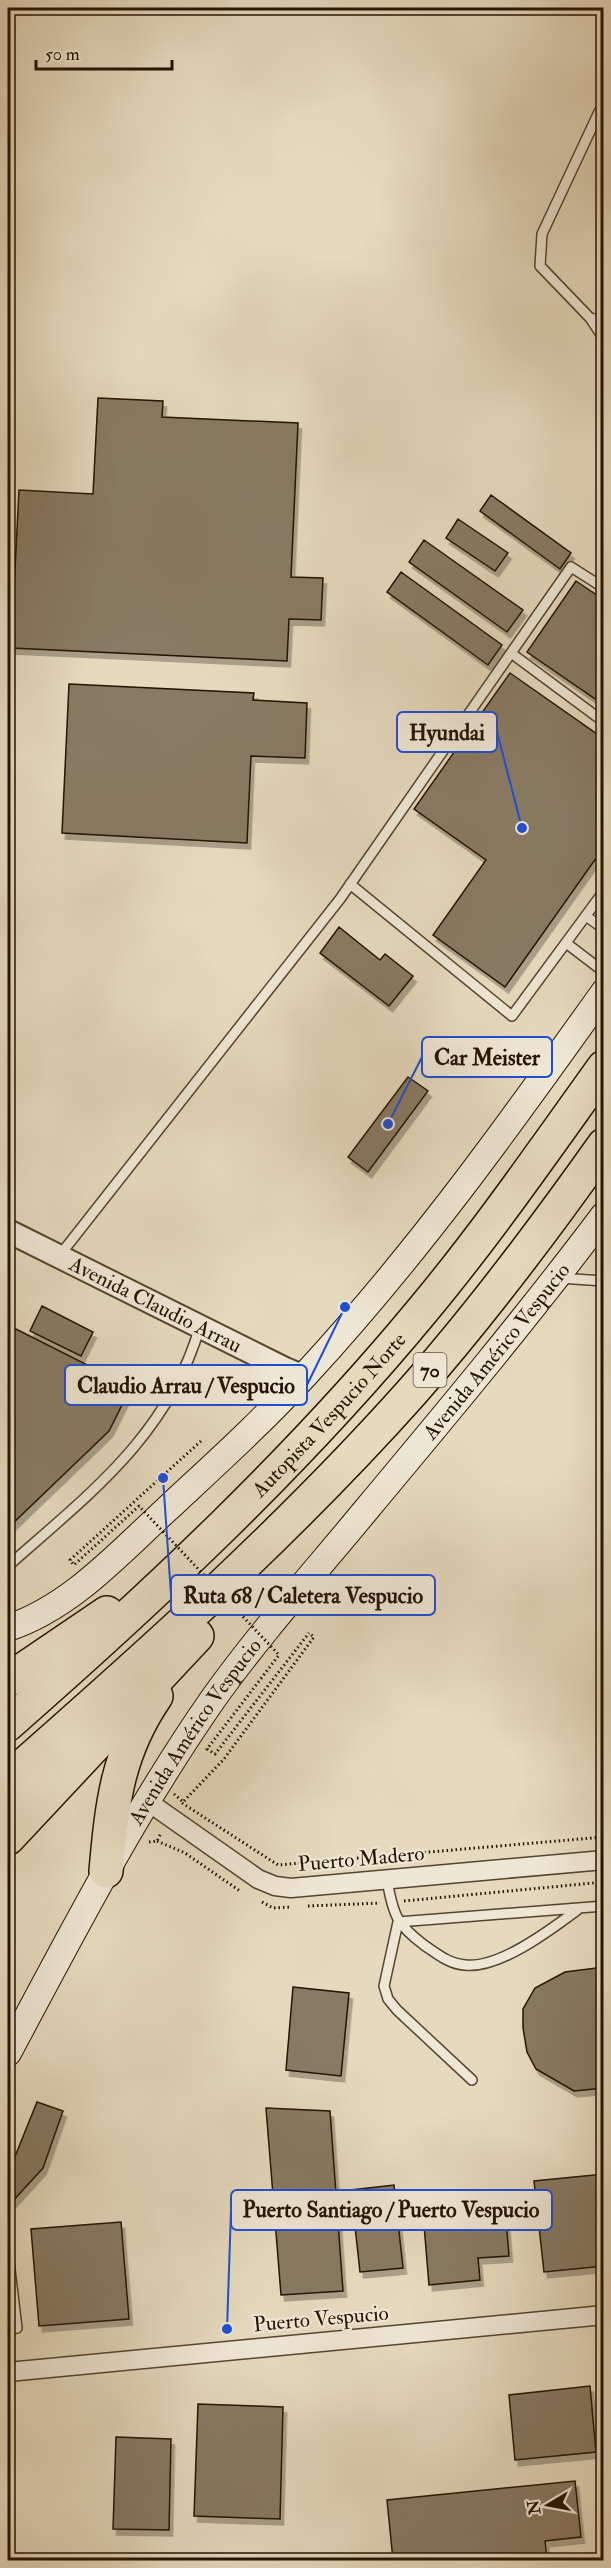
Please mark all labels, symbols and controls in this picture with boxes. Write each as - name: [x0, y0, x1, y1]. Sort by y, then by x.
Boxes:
- scale bar: [36, 33, 172, 71]
- text: 50 m: [45, 43, 80, 66]
- callout: Hyundai: [397, 712, 497, 752]
- text: Hyundai: [409, 719, 485, 748]
- callout: Car Meister: [422, 1037, 552, 1077]
- text: Car Meister: [434, 1044, 541, 1072]
- street label: Avenida Claudio Arrau: [64, 1250, 247, 1359]
- street label: Avenida Américo Vespucio: [416, 1257, 576, 1446]
- street label: Autopista Vespucio Norte: [245, 1326, 412, 1504]
- road number: 70: [414, 1353, 446, 1387]
- callout: Claudio Arrau / Vespucio: [65, 1365, 307, 1405]
- text: Claudio Arrau / Vespucio: [77, 1372, 295, 1401]
- callout: Ruta 68 / Caletera Vespucio: [171, 1575, 435, 1615]
- text: Ruta 68 / Caletera Vespucio: [183, 1582, 423, 1611]
- street label: Avenida Américo Vespucio: [122, 1633, 267, 1831]
- street label: Puerto Madero: [297, 1840, 425, 1878]
- callout: Puerto Santiago / Puerto Vespucio: [231, 2190, 552, 2230]
- text: Puerto Santiago / Puerto Vespucio: [243, 2196, 540, 2225]
- street label: Puerto Vespucio: [252, 2300, 390, 2338]
- north arrow: [518, 2475, 578, 2535]
- text: N: [523, 2498, 545, 2517]

